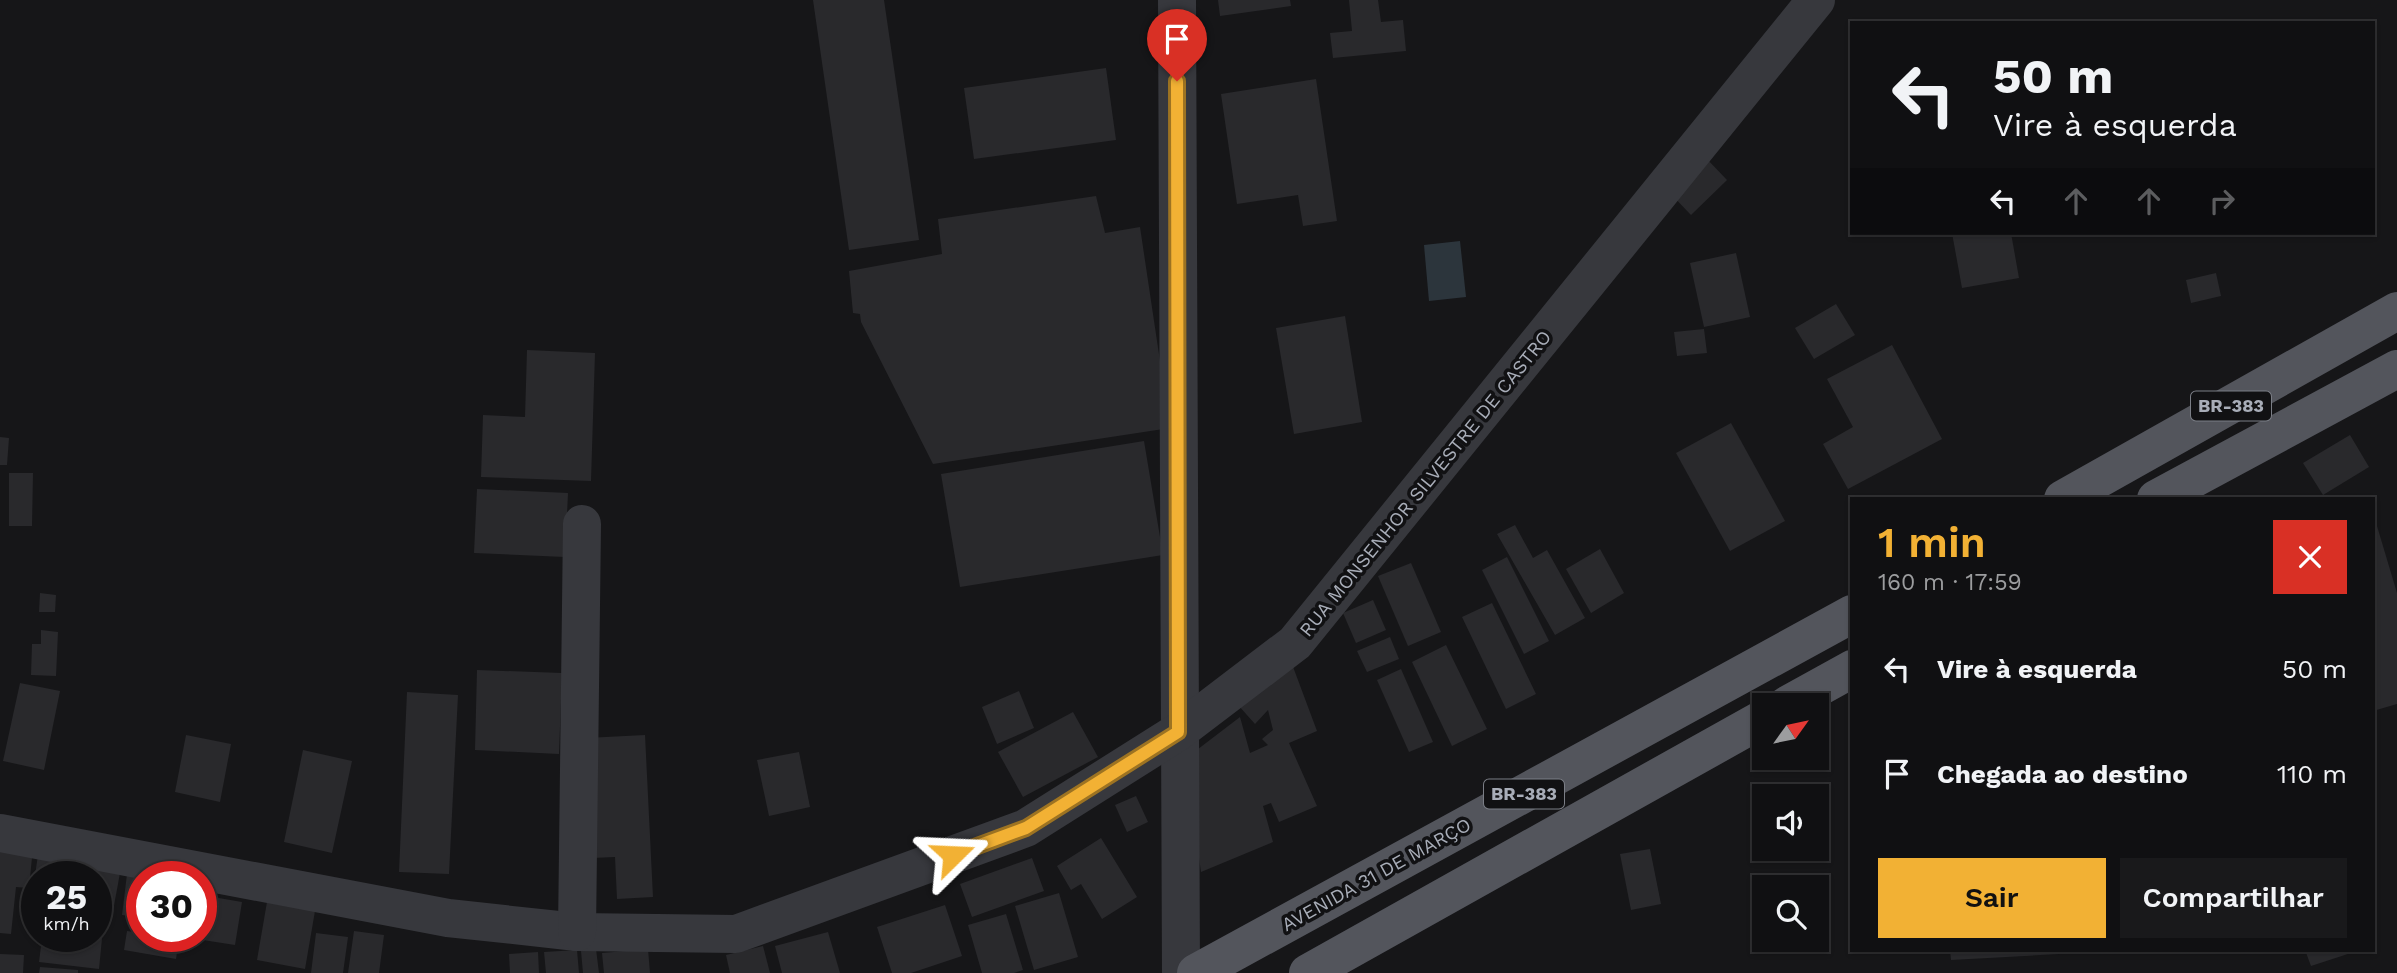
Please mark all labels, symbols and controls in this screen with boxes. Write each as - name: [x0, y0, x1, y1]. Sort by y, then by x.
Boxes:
- pin: [1147, 9, 1207, 81]
- icon: arrive: [1158, 20, 1196, 58]
- text: 50 m: [1993, 47, 2113, 105]
- icon: left: [1878, 49, 1969, 140]
- text: Vire à esquerda: [1993, 106, 2237, 144]
- icon: left: [1984, 182, 2022, 220]
- icon: ahead: [2057, 182, 2095, 220]
- icon: ahead: [2130, 182, 2168, 220]
- icon: right: [2203, 182, 2241, 220]
- street label: RUA MONSENHOR SILVESTRE DE CASTRO: [1295, 326, 1556, 641]
- road number: BR-383: [2191, 392, 2271, 420]
- text: 1 min: [1878, 518, 1986, 567]
- button: close: [2273, 520, 2347, 594]
- text: 160 m · 17:59: [1878, 569, 2022, 596]
- icon: left: [1878, 650, 1916, 688]
- text: Vire à esquerda: [1937, 654, 2137, 684]
- text: 50 m: [2282, 654, 2347, 684]
- north arrow: [1752, 693, 1829, 770]
- map controls: [1752, 693, 1829, 952]
- icon: arrive: [1878, 755, 1916, 793]
- text: Chegada ao destino: [1937, 759, 2188, 789]
- text: 110 m: [2277, 759, 2347, 789]
- road number: BR-383: [1484, 780, 1564, 808]
- button: sound: [1752, 784, 1829, 861]
- street label: AVENIDA 31 DE MARÇO: [1278, 813, 1475, 936]
- position arrow: [916, 818, 990, 892]
- button: Sair: [1878, 858, 2106, 938]
- button: Compartilhar: [2120, 858, 2347, 938]
- speed limit sign: 30: [126, 861, 217, 952]
- button: search: [1752, 875, 1829, 952]
- text: 25: [46, 876, 87, 918]
- text: km/h: [43, 913, 90, 934]

